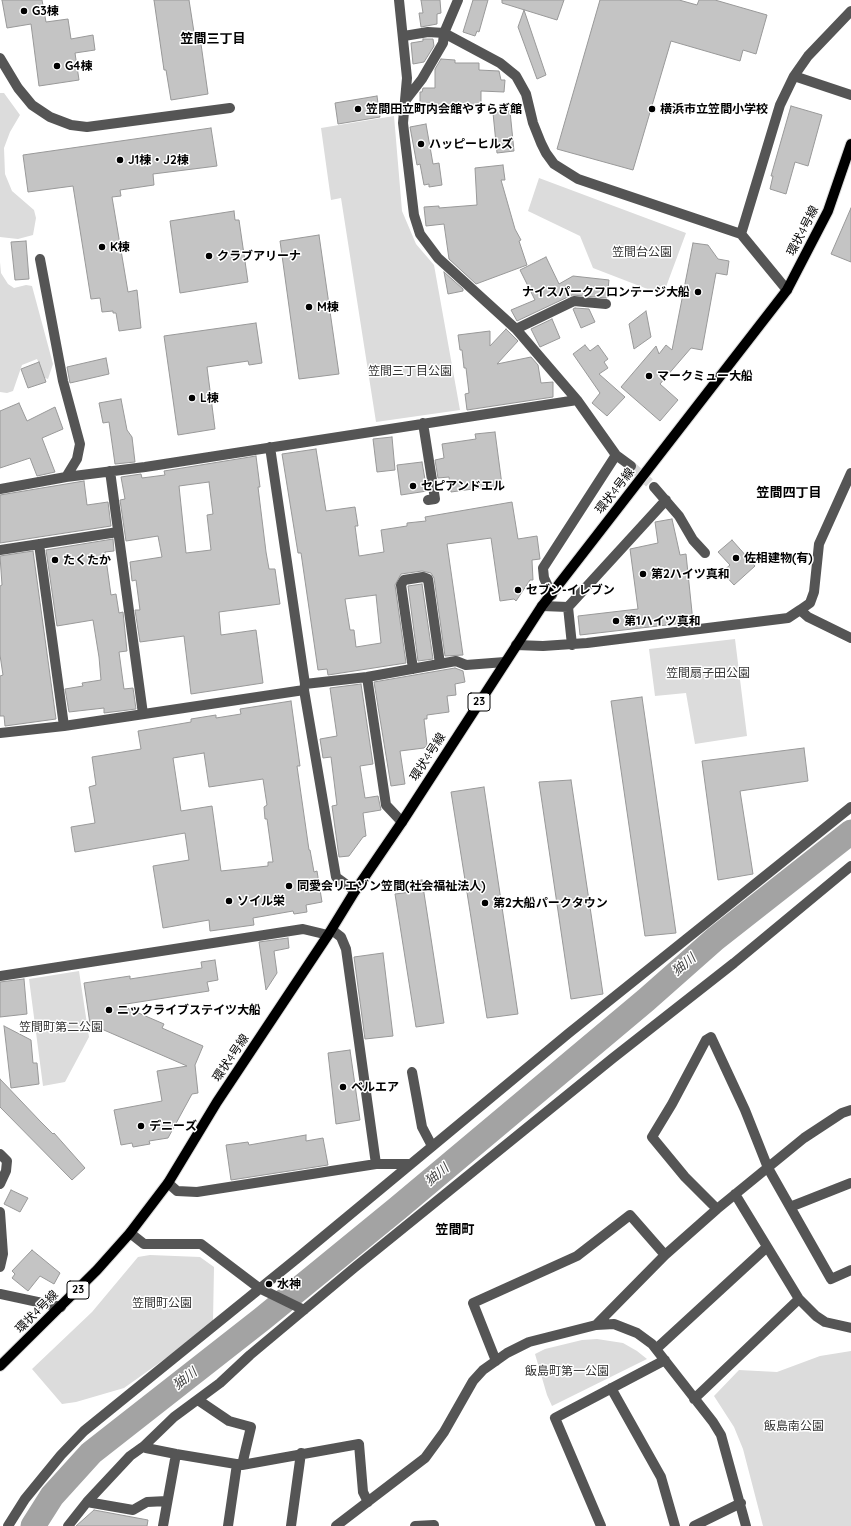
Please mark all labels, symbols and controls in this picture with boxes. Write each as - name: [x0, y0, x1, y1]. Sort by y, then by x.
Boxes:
- place label: G3棟: [32, 4, 59, 18]
- marker: G3棟: [19, 6, 29, 16]
- district label: 笠間三丁目: [181, 31, 245, 47]
- place label: G4棟: [65, 59, 92, 73]
- marker: G4棟: [52, 61, 62, 71]
- place label: 笠間田立町内会館やすらぎ館: [366, 102, 522, 116]
- place label: 横浜市立笠間小学校: [660, 102, 768, 116]
- marker: 笠間田立町内会館やすらぎ館: [353, 104, 363, 114]
- marker: 横浜市立笠間小学校: [647, 104, 657, 114]
- place label: ハッピーヒルズ: [429, 137, 513, 151]
- marker: ハッピーヒルズ: [416, 139, 426, 149]
- place label: J1棟・J2棟: [128, 153, 189, 167]
- marker: J1棟・J2棟: [115, 155, 125, 165]
- street label: 環状4号線: [784, 204, 822, 258]
- place label: K棟: [110, 240, 130, 254]
- marker: K棟: [97, 242, 107, 252]
- park label: 笠間台公園: [612, 245, 672, 259]
- place label: クラブアリーナ: [217, 249, 301, 263]
- marker: クラブアリーナ: [204, 251, 214, 261]
- place label: ナイスパークフロンテージ大船: [522, 285, 690, 299]
- marker: ナイスパークフロンテージ大船: [693, 287, 703, 297]
- place label: M棟: [317, 300, 339, 314]
- marker: M棟: [304, 302, 314, 312]
- park label: 笠間三丁目公園: [368, 364, 452, 378]
- place label: マークミュー大船: [657, 369, 753, 383]
- marker: マークミュー大船: [644, 371, 654, 381]
- place label: L棟: [200, 391, 219, 405]
- marker: L棟: [187, 393, 197, 403]
- street label: 環状4号線: [593, 465, 637, 517]
- place label: セピアンドエル: [421, 479, 505, 493]
- marker: セピアンドエル: [408, 481, 418, 491]
- district label: 笠間四丁目: [757, 485, 821, 501]
- place label: 佐相建物(有): [744, 551, 813, 565]
- place label: たくたか: [63, 553, 111, 567]
- marker: 佐相建物(有): [731, 553, 741, 563]
- marker: たくたか: [50, 555, 60, 565]
- place label: 第2ハイツ真和: [651, 567, 730, 581]
- marker: 第2ハイツ真和: [638, 569, 648, 579]
- place label: セブン-イレブン: [526, 583, 615, 597]
- marker: セブン-イレブン: [513, 585, 523, 595]
- place label: 第1ハイツ真和: [624, 614, 701, 628]
- marker: 第1ハイツ真和: [611, 616, 621, 626]
- park label: 笠間扇子田公園: [666, 666, 750, 680]
- road number: 23: [468, 693, 490, 711]
- street label: 環状4号線: [407, 730, 449, 784]
- place label: 同愛会リエゾン笠間(社会福祉法人): [297, 879, 486, 893]
- marker: 同愛会リエゾン笠間(社会福祉法人): [284, 881, 294, 891]
- place label: ソイル栄: [237, 894, 285, 908]
- marker: ソイル栄: [224, 896, 234, 906]
- place label: 第2大船パークタウン: [493, 896, 608, 910]
- marker: 第2大船パークタウン: [480, 898, 490, 908]
- water label: 㹨川: [669, 951, 699, 979]
- place label: ニックライブステイツ大船: [117, 1003, 261, 1017]
- marker: ニックライブステイツ大船: [104, 1005, 114, 1015]
- park label: 笠間町第二公園: [19, 1020, 103, 1034]
- street label: 環状4号線: [210, 1031, 252, 1085]
- place label: ベルエア: [351, 1080, 399, 1094]
- marker: ベルエア: [338, 1082, 348, 1092]
- place label: デニーズ: [149, 1119, 197, 1133]
- marker: デニーズ: [136, 1121, 146, 1131]
- water label: 㹨川: [422, 1161, 452, 1189]
- district label: 笠間町: [436, 1222, 474, 1238]
- place label: 水神: [277, 1277, 301, 1291]
- marker: 水神: [264, 1279, 274, 1289]
- road number: 23: [67, 1281, 89, 1299]
- street label: 環状4号線: [13, 1288, 61, 1336]
- park label: 笠間町公園: [132, 1296, 192, 1310]
- park label: 飯島町第一公園: [525, 1364, 609, 1378]
- water label: 㹨川: [170, 1365, 200, 1393]
- park label: 飯島南公園: [764, 1419, 824, 1433]

